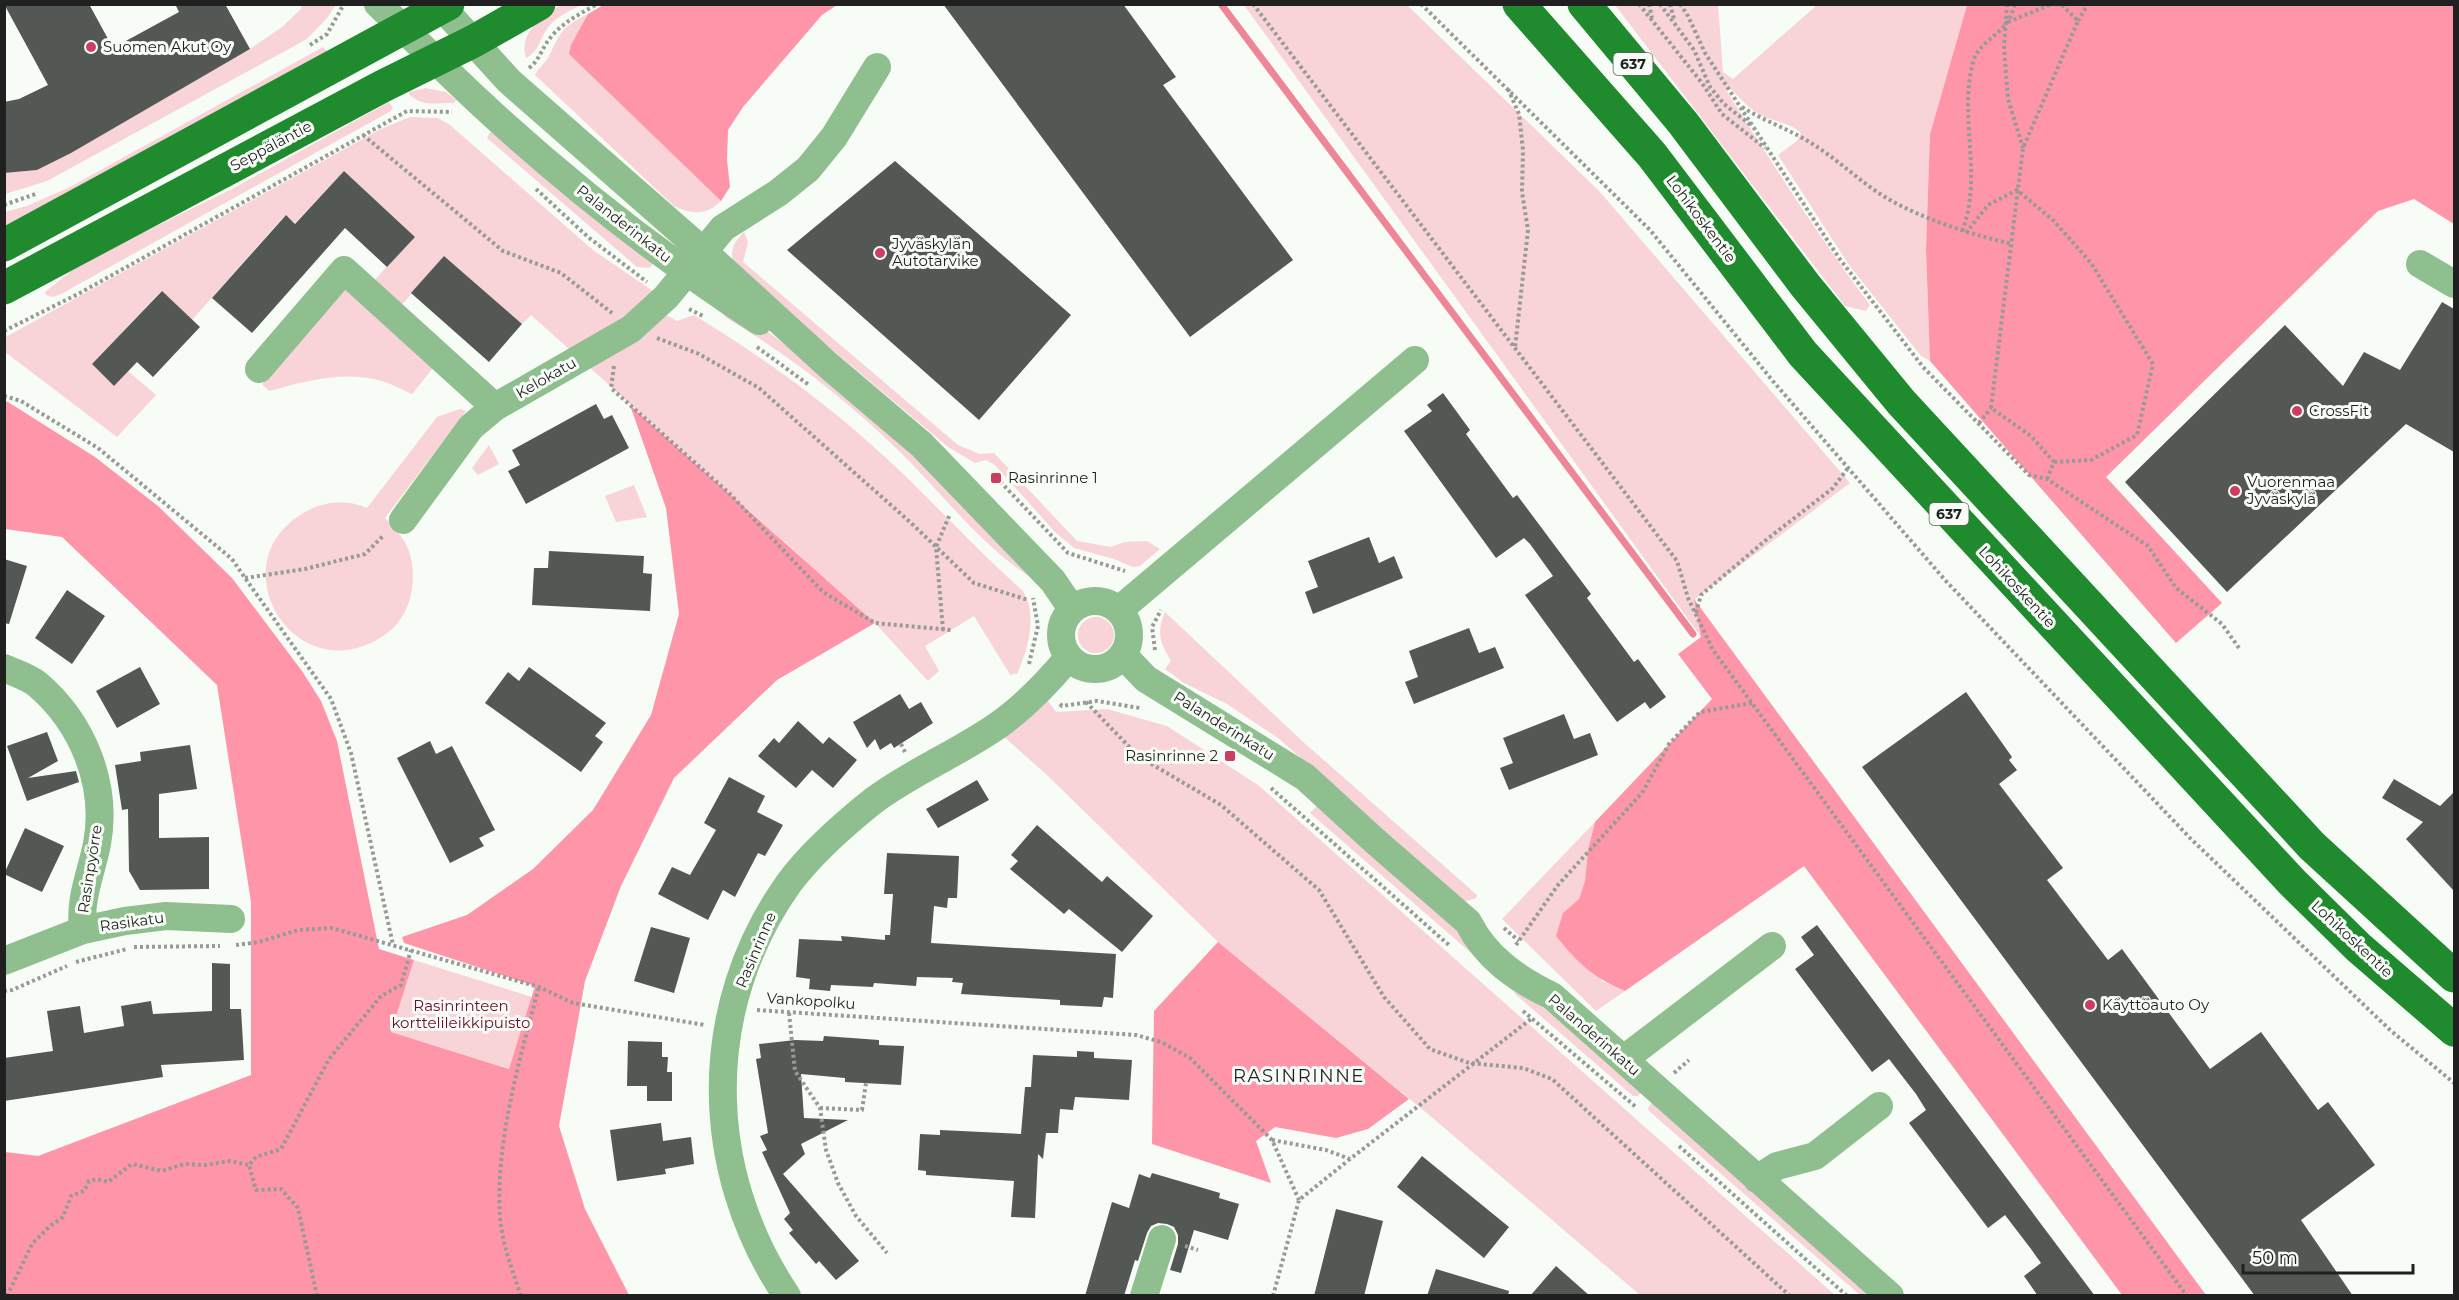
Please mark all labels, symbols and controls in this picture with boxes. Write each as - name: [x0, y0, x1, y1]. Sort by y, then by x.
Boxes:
- place label: Suomen Akut Oy: [103, 37, 232, 56]
- marker: Suomen Akut Oy: [84, 40, 98, 54]
- road number: 637: [1614, 53, 1652, 75]
- street label: Seppäläntie: [227, 116, 315, 175]
- street label: Lohikoskentie: [1662, 171, 1740, 266]
- street label: Palanderinkatu: [573, 181, 676, 267]
- place label: Jyväskylän Autotarvike: [891, 234, 979, 270]
- marker: Jyväskylän Autotarvike: [873, 246, 887, 260]
- street label: Kelokatu: [512, 353, 579, 402]
- place label: CrossFit: [2309, 401, 2369, 420]
- marker: CrossFit: [2290, 404, 2304, 418]
- place label: Rasinrinne 1: [1008, 468, 1098, 487]
- marker: Rasinrinne 1: [989, 471, 1003, 485]
- place label: Vuorenmaa Jyväskylä: [2246, 472, 2335, 508]
- marker: Vuorenmaa Jyväskylä: [2228, 484, 2242, 498]
- road number: 637: [1930, 503, 1968, 525]
- street label: Lohikoskentie: [1975, 542, 2060, 631]
- street label: Palanderinkatu: [1170, 687, 1278, 764]
- place label: Rasinrinne 2: [1125, 746, 1218, 765]
- marker: Rasinrinne 2: [1223, 749, 1237, 763]
- street label: Rasinpyörre: [73, 823, 106, 914]
- street label: Lohikoskentie: [2308, 896, 2397, 981]
- street label: Rasikatu: [99, 908, 165, 935]
- street label: Rasinrinne: [731, 909, 780, 991]
- street label: Vankopolku: [766, 988, 856, 1013]
- street label: Palanderinkatu: [1544, 990, 1644, 1080]
- place label: Käyttöauto Oy: [2102, 995, 2210, 1014]
- park label: Rasinrinteen korttelileikkipuisto: [391, 996, 531, 1032]
- marker: Käyttöauto Oy: [2083, 998, 2097, 1012]
- district label: RASINRINNE: [1233, 1065, 1365, 1087]
- scale bar: [2243, 1237, 2412, 1275]
- text: 50 m: [2252, 1247, 2298, 1269]

